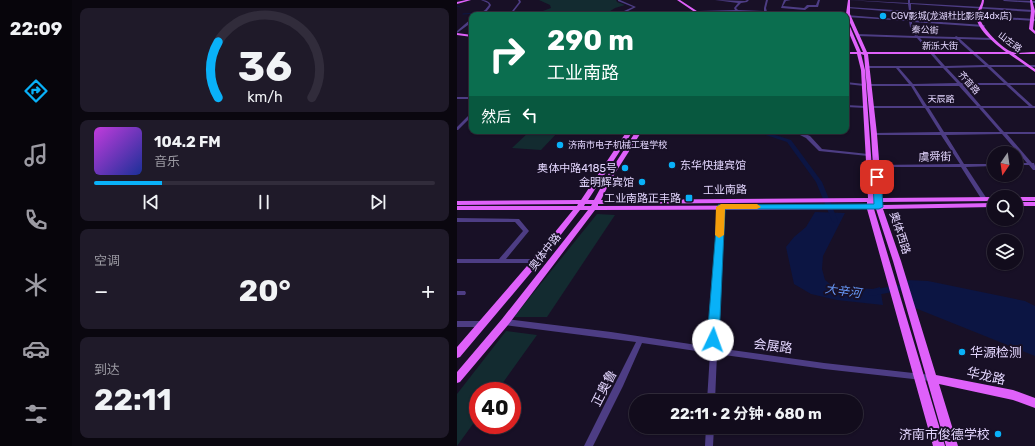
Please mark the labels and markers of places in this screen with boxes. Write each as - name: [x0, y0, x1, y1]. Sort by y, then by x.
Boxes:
- place label: CGV影城(龙湖杜比影院4dx店): [891, 10, 1012, 21]
- marker: CGV影城(龙湖杜比影院4dx店): [878, 11, 888, 21]
- place label: 济南市电子机械工程学校: [568, 139, 668, 150]
- marker: 济南市电子机械工程学校: [555, 140, 565, 150]
- place label: 东华快捷宾馆: [680, 159, 746, 172]
- marker: 东华快捷宾馆: [667, 160, 677, 170]
- pin: [860, 160, 894, 194]
- place label: 奥体中路4185号: [537, 162, 617, 175]
- marker: 奥体中路4185号: [620, 163, 630, 173]
- place label: 金明辉宾馆: [579, 176, 634, 189]
- marker: 金明辉宾馆: [637, 177, 647, 187]
- place label: 工业南路正丰路: [604, 192, 681, 205]
- marker: 工业南路正丰路: [684, 193, 694, 203]
- place label: 华源检测: [970, 345, 1022, 360]
- marker: 华源检测: [957, 347, 967, 357]
- place label: 济南市俊德学校: [899, 427, 990, 442]
- marker: 济南市俊德学校: [993, 429, 1003, 439]

